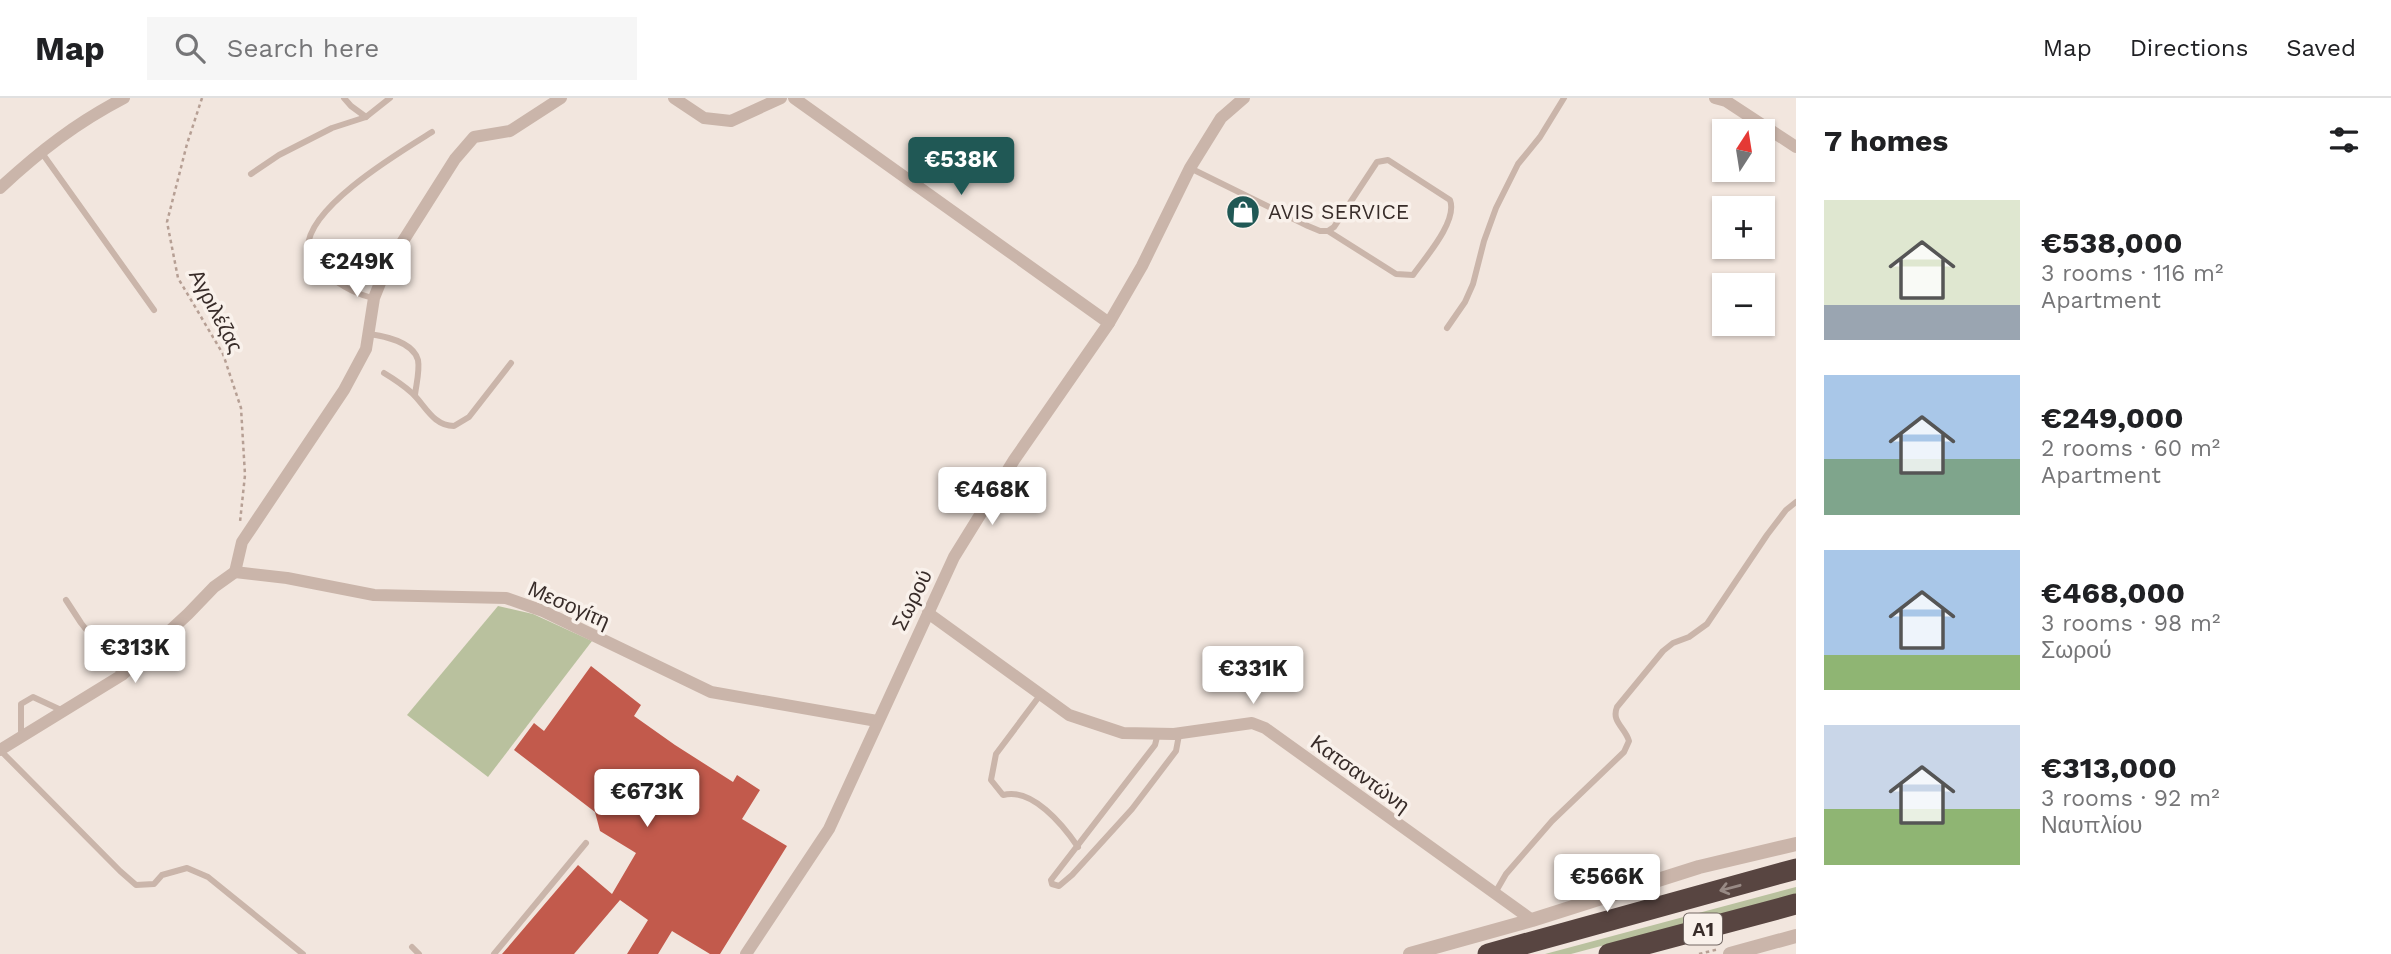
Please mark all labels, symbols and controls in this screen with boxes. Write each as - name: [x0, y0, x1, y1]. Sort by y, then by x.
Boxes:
- search box: [147, 17, 637, 80]
- text: Map: [35, 29, 105, 68]
- icon: search: [171, 29, 209, 67]
- text: Search here: [227, 33, 379, 63]
- text: Map: [2043, 34, 2092, 62]
- text: Directions: [2130, 34, 2248, 62]
- text: Saved: [2286, 34, 2356, 62]
- north arrow: [1712, 119, 1774, 182]
- map controls: [1712, 119, 1775, 336]
- icon: filters: [2325, 121, 2363, 159]
- text: 7 homes: [1824, 123, 1948, 158]
- pin: €538K: [912, 138, 1010, 197]
- text: €538K: [924, 146, 998, 173]
- shop icon: AVIS SERVICE: [1224, 193, 1262, 231]
- button: +: [1712, 196, 1775, 259]
- place label: AVIS SERVICE: [1268, 199, 1409, 224]
- text: €538,000: [2041, 225, 2183, 260]
- icon: home: [1880, 228, 1964, 312]
- pin: €249K: [308, 240, 406, 299]
- text: €249K: [320, 248, 394, 275]
- text: 3 rooms · 116 m²: [2041, 260, 2223, 287]
- street label: Αγριλέζας: [184, 265, 249, 357]
- button: −: [1712, 273, 1775, 336]
- text: Apartment: [2041, 287, 2161, 314]
- text: €249,000: [2041, 400, 2184, 435]
- icon: home: [1880, 403, 1964, 487]
- text: 2 rooms · 60 m²: [2041, 435, 2220, 462]
- text: Apartment: [2041, 462, 2161, 489]
- pin: €468K: [943, 468, 1041, 527]
- text: €468K: [954, 476, 1030, 503]
- street label: Σωρού: [886, 565, 937, 634]
- text: €468,000: [2041, 575, 2185, 610]
- street label: Μεσογίτη: [525, 576, 614, 634]
- icon: home: [1880, 578, 1964, 662]
- text: 3 rooms · 98 m²: [2041, 610, 2220, 637]
- pin: €313K: [86, 626, 184, 685]
- text: €313K: [100, 634, 170, 661]
- text: Σωρού: [2041, 637, 2112, 664]
- pin: €331K: [1204, 646, 1302, 706]
- text: €331K: [1218, 655, 1288, 682]
- street label: Κατσαντώνη: [1306, 729, 1415, 818]
- text: €313,000: [2041, 750, 2177, 785]
- icon: home: [1880, 753, 1964, 837]
- pin: €673K: [598, 770, 696, 829]
- text: €673K: [610, 778, 684, 805]
- text: 3 rooms · 92 m²: [2041, 785, 2220, 812]
- text: Ναυπλίου: [2041, 812, 2142, 839]
- pin: €566K: [1558, 854, 1656, 914]
- text: €566K: [1570, 863, 1644, 890]
- one-way arrow: [1719, 882, 1741, 895]
- road number: Α1: [1684, 914, 1722, 944]

